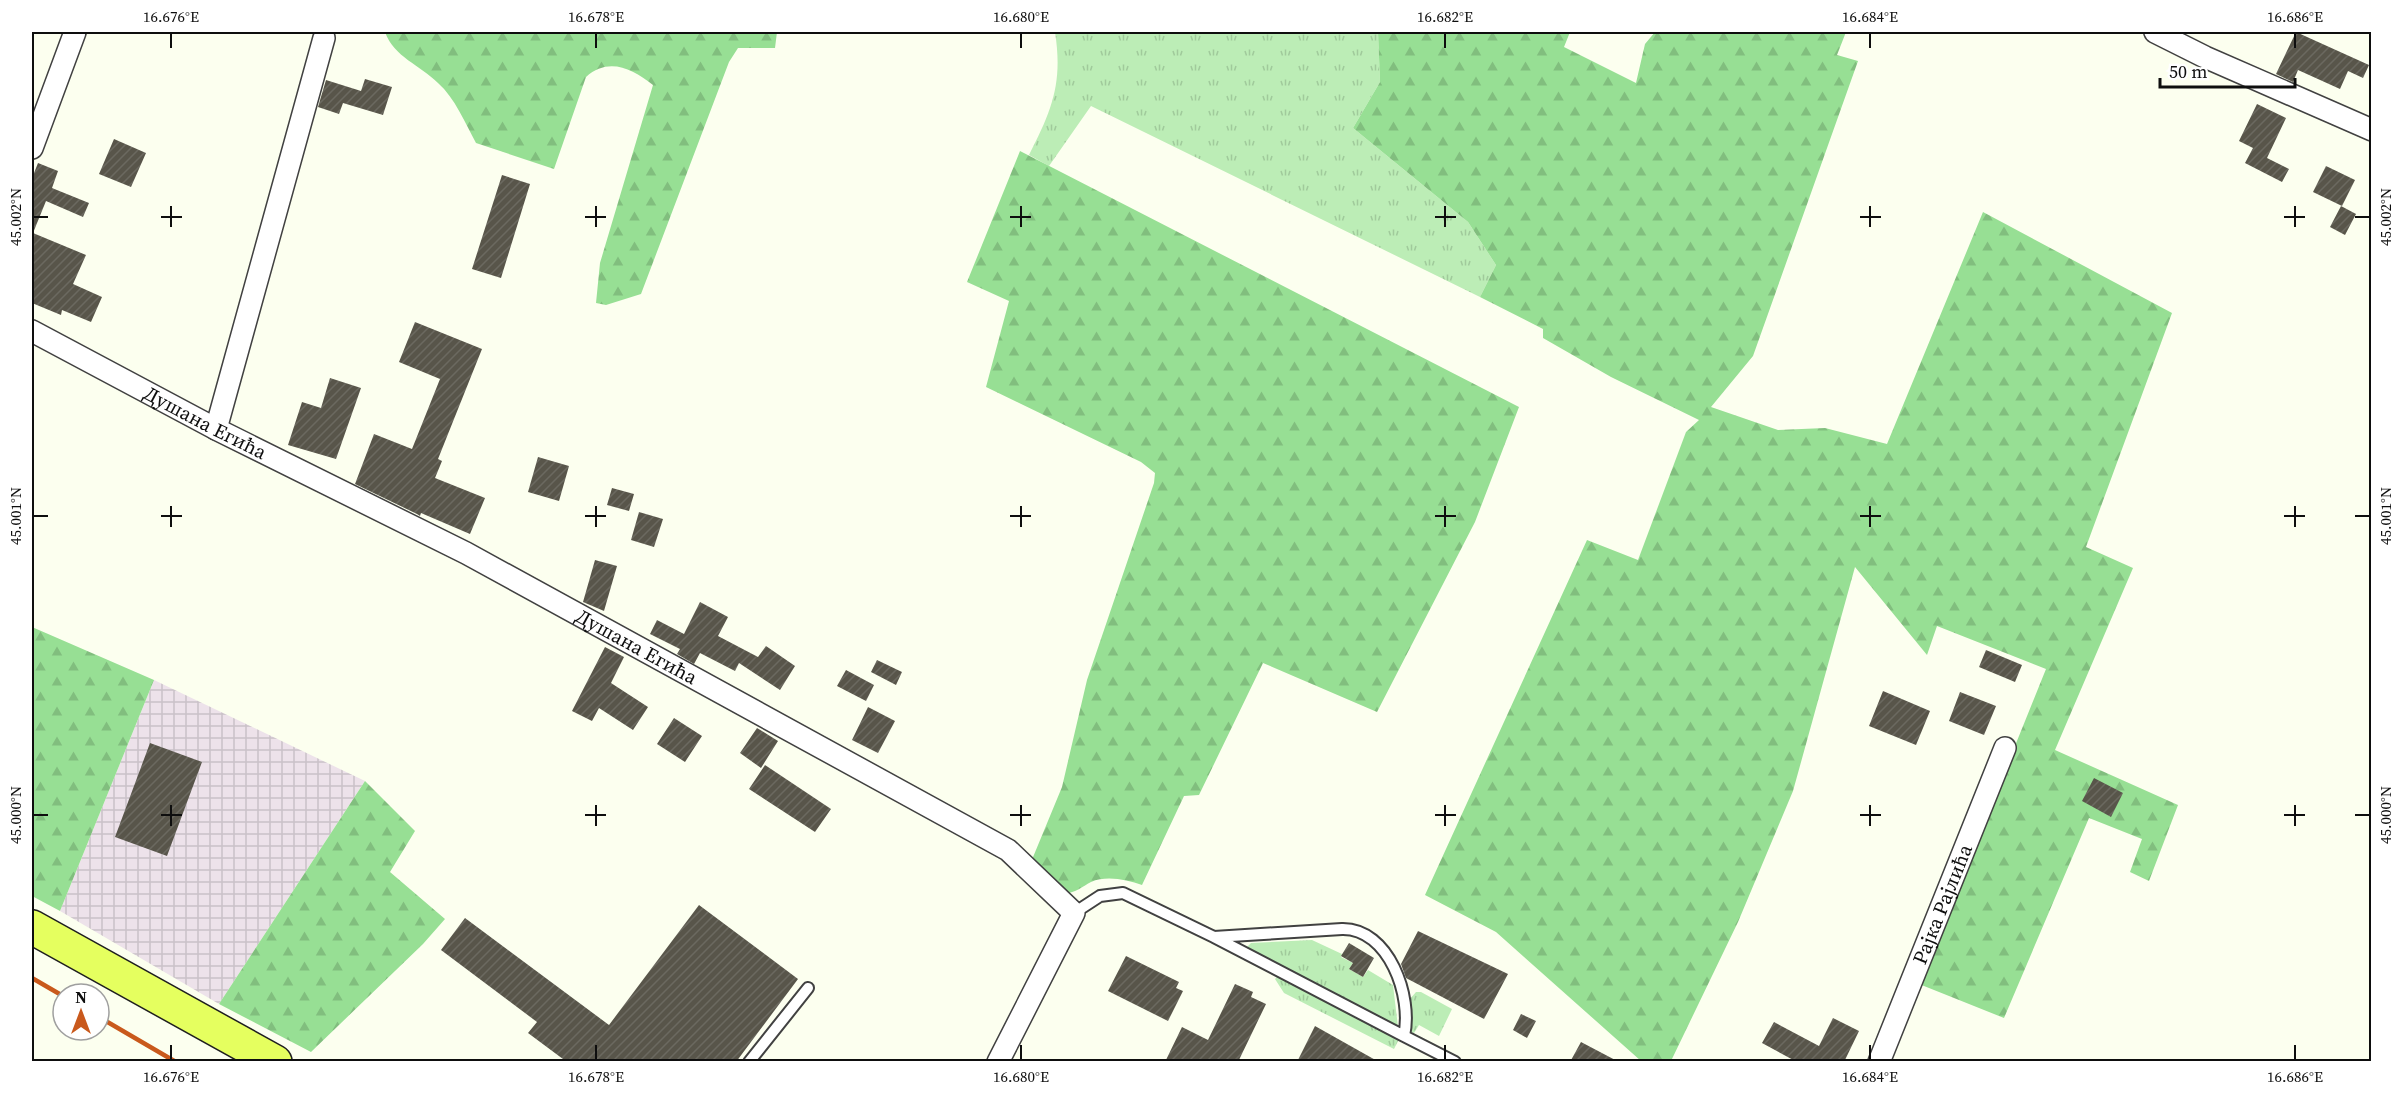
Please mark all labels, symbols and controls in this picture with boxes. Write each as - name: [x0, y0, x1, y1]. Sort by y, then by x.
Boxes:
- text: 16.676°E: [143, 6, 199, 27]
- text: 16.678°E: [568, 6, 624, 27]
- text: 16.680°E: [993, 6, 1049, 27]
- text: 16.682°E: [1417, 6, 1473, 27]
- text: 16.684°E: [1842, 6, 1898, 27]
- text: 16.686°E: [2267, 6, 2323, 27]
- scale bar: [2160, 51, 2295, 89]
- text: 50 m: [2169, 59, 2207, 84]
- text: 45.002°N: [5, 188, 26, 246]
- text: 45.002°N: [2375, 188, 2396, 246]
- street label: Душана Егића: [139, 379, 272, 466]
- text: 45.001°N: [5, 487, 26, 545]
- text: 45.001°N: [2375, 487, 2396, 545]
- street label: Душана Егића: [571, 602, 703, 692]
- text: 45.000°N: [5, 786, 26, 844]
- text: 45.000°N: [2375, 786, 2396, 844]
- street label: Рајка Рајлића: [1906, 839, 1979, 968]
- north arrow: [51, 982, 111, 1042]
- text: N: [75, 986, 87, 1008]
- text: 16.676°E: [143, 1066, 199, 1087]
- text: 16.678°E: [568, 1066, 624, 1087]
- text: 16.680°E: [993, 1066, 1049, 1087]
- text: 16.682°E: [1417, 1066, 1473, 1087]
- text: 16.684°E: [1842, 1066, 1898, 1087]
- text: 16.686°E: [2267, 1066, 2323, 1087]

